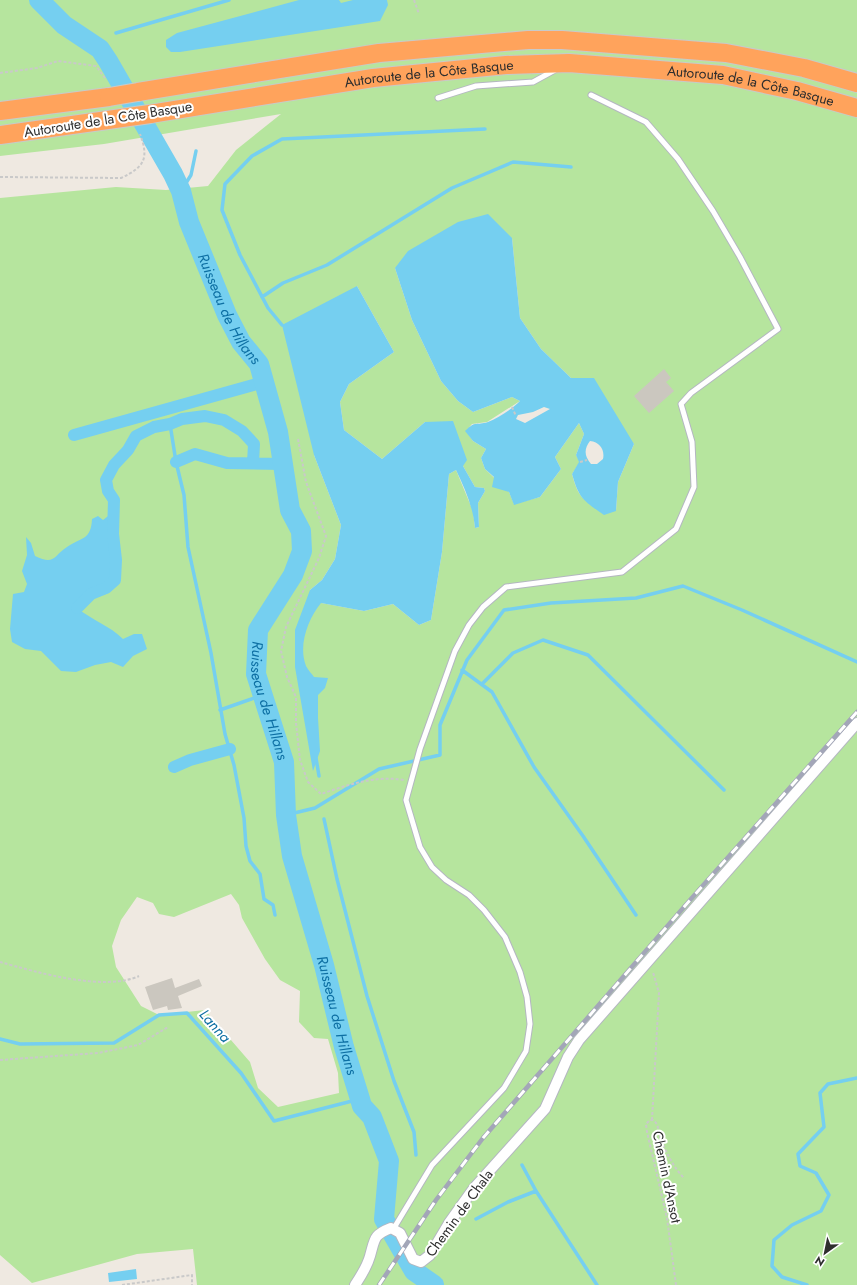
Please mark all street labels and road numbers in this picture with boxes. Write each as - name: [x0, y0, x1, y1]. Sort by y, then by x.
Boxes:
- street label: Autoroute de la Côte Basque: [343, 55, 514, 92]
- street label: Autoroute de la Côte Basque: [666, 61, 837, 111]
- street label: Autoroute de la Côte Basque: [23, 96, 193, 142]
- street label: Chemin d'Ansot: [648, 1129, 687, 1225]
- street label: Chemin de Chala: [421, 1165, 497, 1261]

